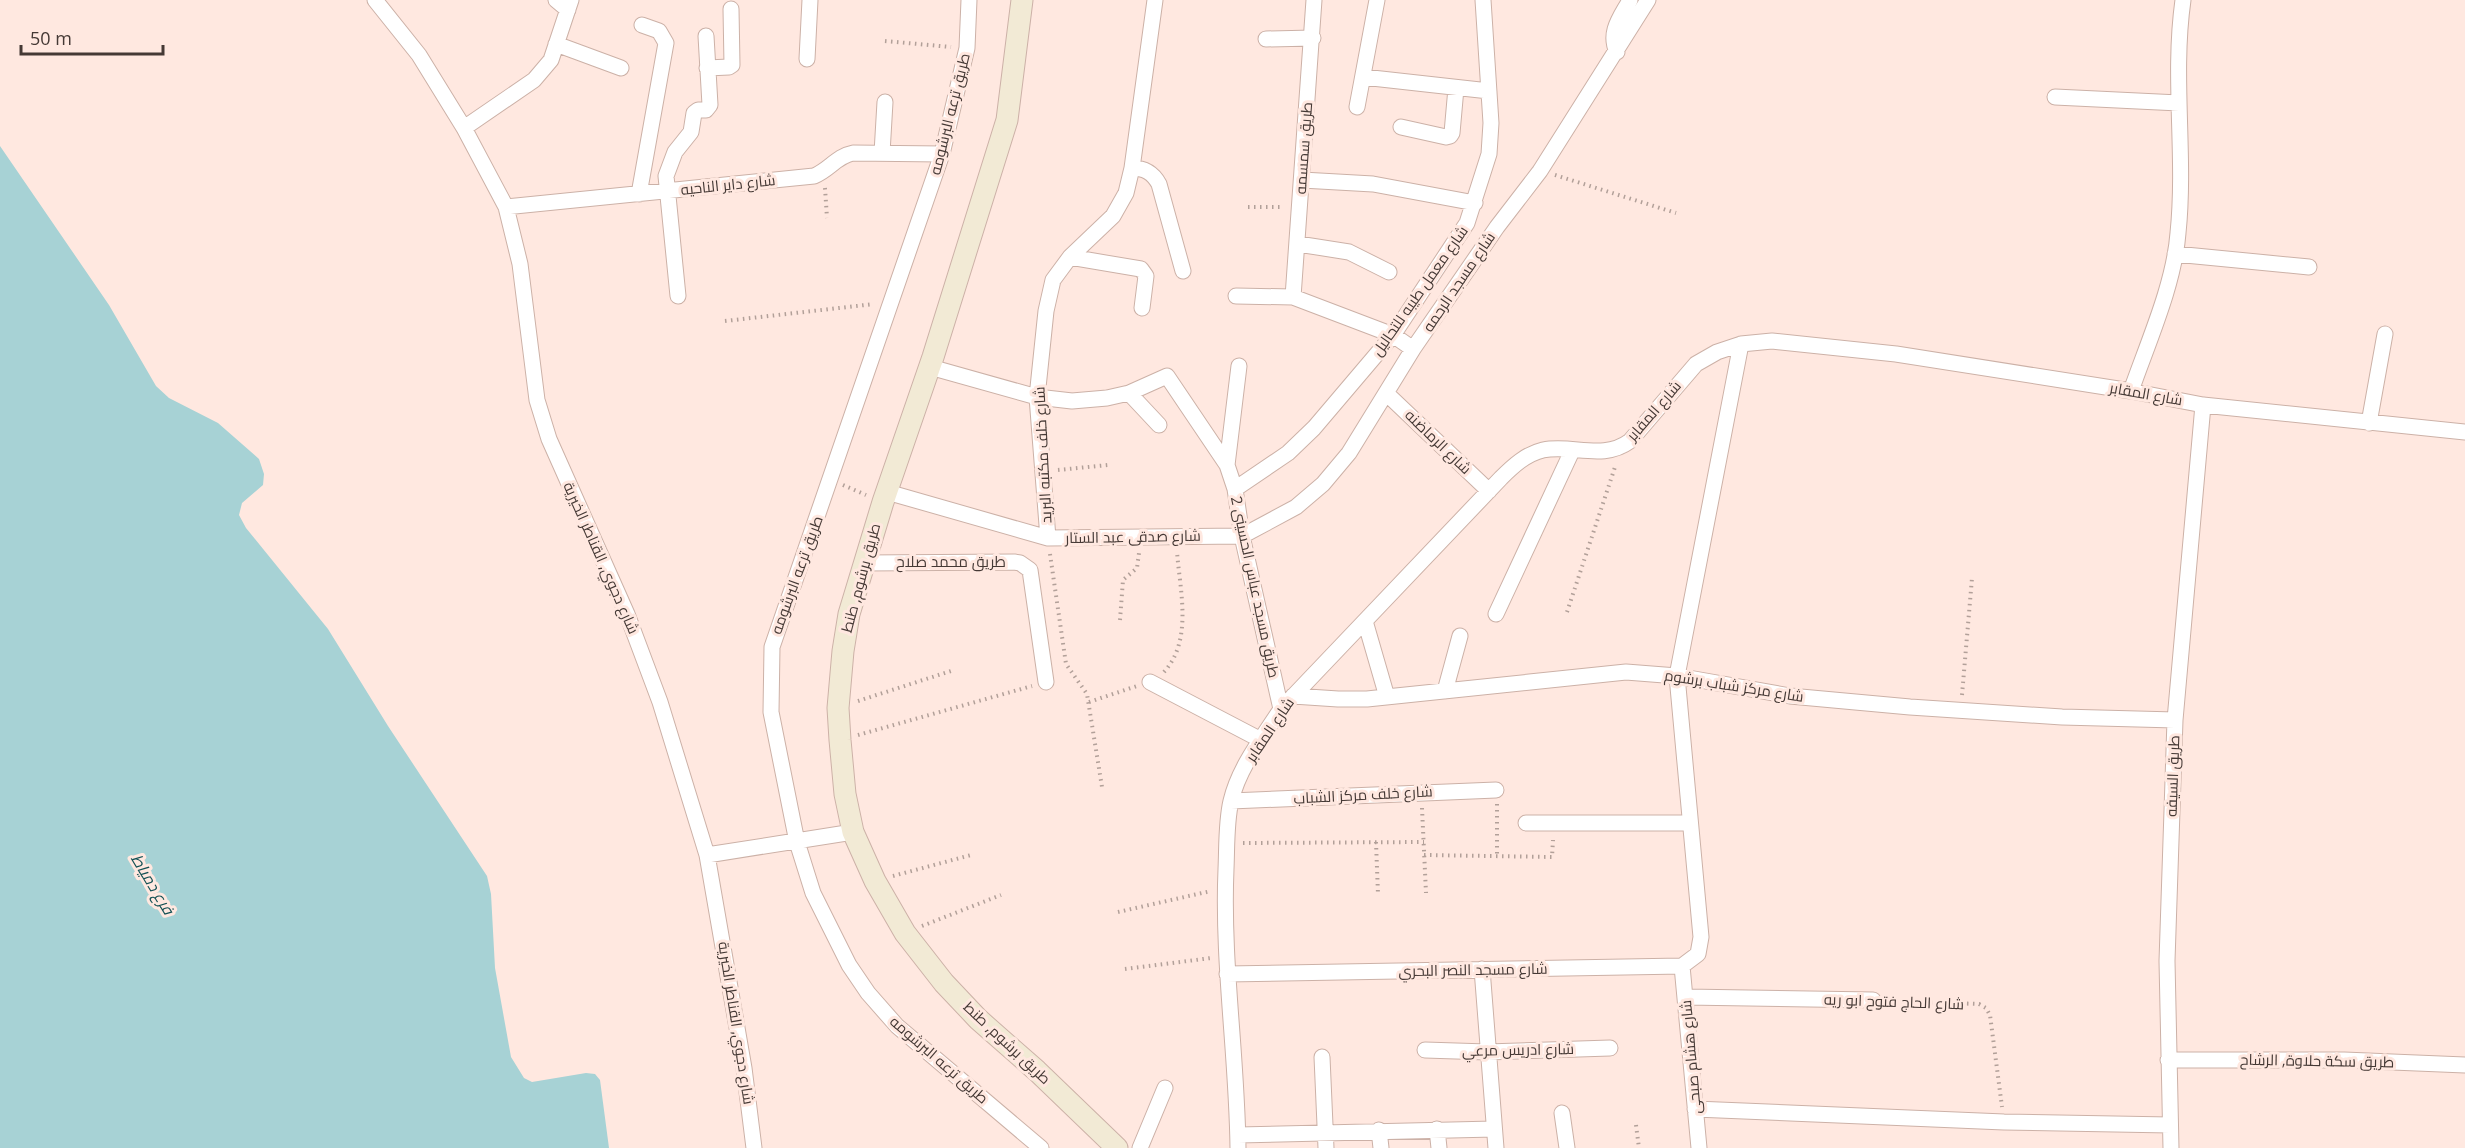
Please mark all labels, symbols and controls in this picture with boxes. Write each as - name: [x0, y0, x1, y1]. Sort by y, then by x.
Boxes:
- scale bar: [21, 18, 164, 56]
- text: 50 m: [30, 26, 72, 50]
- street label: طريق ترعه البرشومه: [924, 51, 975, 177]
- street label: طريق سمسمه: [1290, 101, 1317, 195]
- street label: شارع داير الناحيه: [680, 169, 776, 201]
- street label: شارع معمل طيبه للتحاليل: [1367, 221, 1473, 361]
- street label: شارع مسجد الرحمه: [1417, 228, 1501, 336]
- street label: شارع المقابر: [1621, 376, 1686, 447]
- street label: شارع المقابر: [2107, 377, 2184, 411]
- street label: شارع خلف مكتبه البريد: [1028, 386, 1058, 524]
- street label: شارع الرماضنه: [1400, 405, 1476, 479]
- street label: شارع دجوي, القناطر الخيرية: [557, 478, 645, 638]
- street label: طريق مسجد عباس الحسينى 2: [1226, 494, 1285, 680]
- street label: طريق ترعه البرشومه: [765, 513, 828, 637]
- street label: طريق برشوم, طنط: [836, 521, 885, 635]
- street label: شارع صدقى عبد الستار: [1064, 525, 1201, 549]
- street label: طريق محمد صلاح: [896, 551, 1006, 573]
- street label: شارع مركز شباب برشوم: [1663, 664, 1805, 708]
- street label: شارع المقابر: [1240, 693, 1300, 768]
- street label: طريق السيفه: [2161, 735, 2184, 817]
- street label: شارع خلف مركز الشباب: [1293, 780, 1433, 810]
- water label: فرع دمياط: [125, 850, 180, 920]
- street label: شارع دجوي, القناطر الخيرية: [711, 940, 760, 1106]
- street label: شارع مسجد النصر البحري: [1398, 958, 1548, 983]
- street label: شارع الحاج فتوح ابو ريه: [1823, 989, 1965, 1015]
- street label: طريق برشوم, طنط: [959, 997, 1056, 1089]
- street label: شارع هشام صبحى: [1675, 999, 1707, 1115]
- street label: طريق ترعه البرشومه: [885, 1011, 993, 1108]
- street label: شارع ادريس مرعي: [1462, 1038, 1574, 1063]
- street label: طريق سكة حلاوة, الرشاح: [2240, 1049, 2394, 1073]

